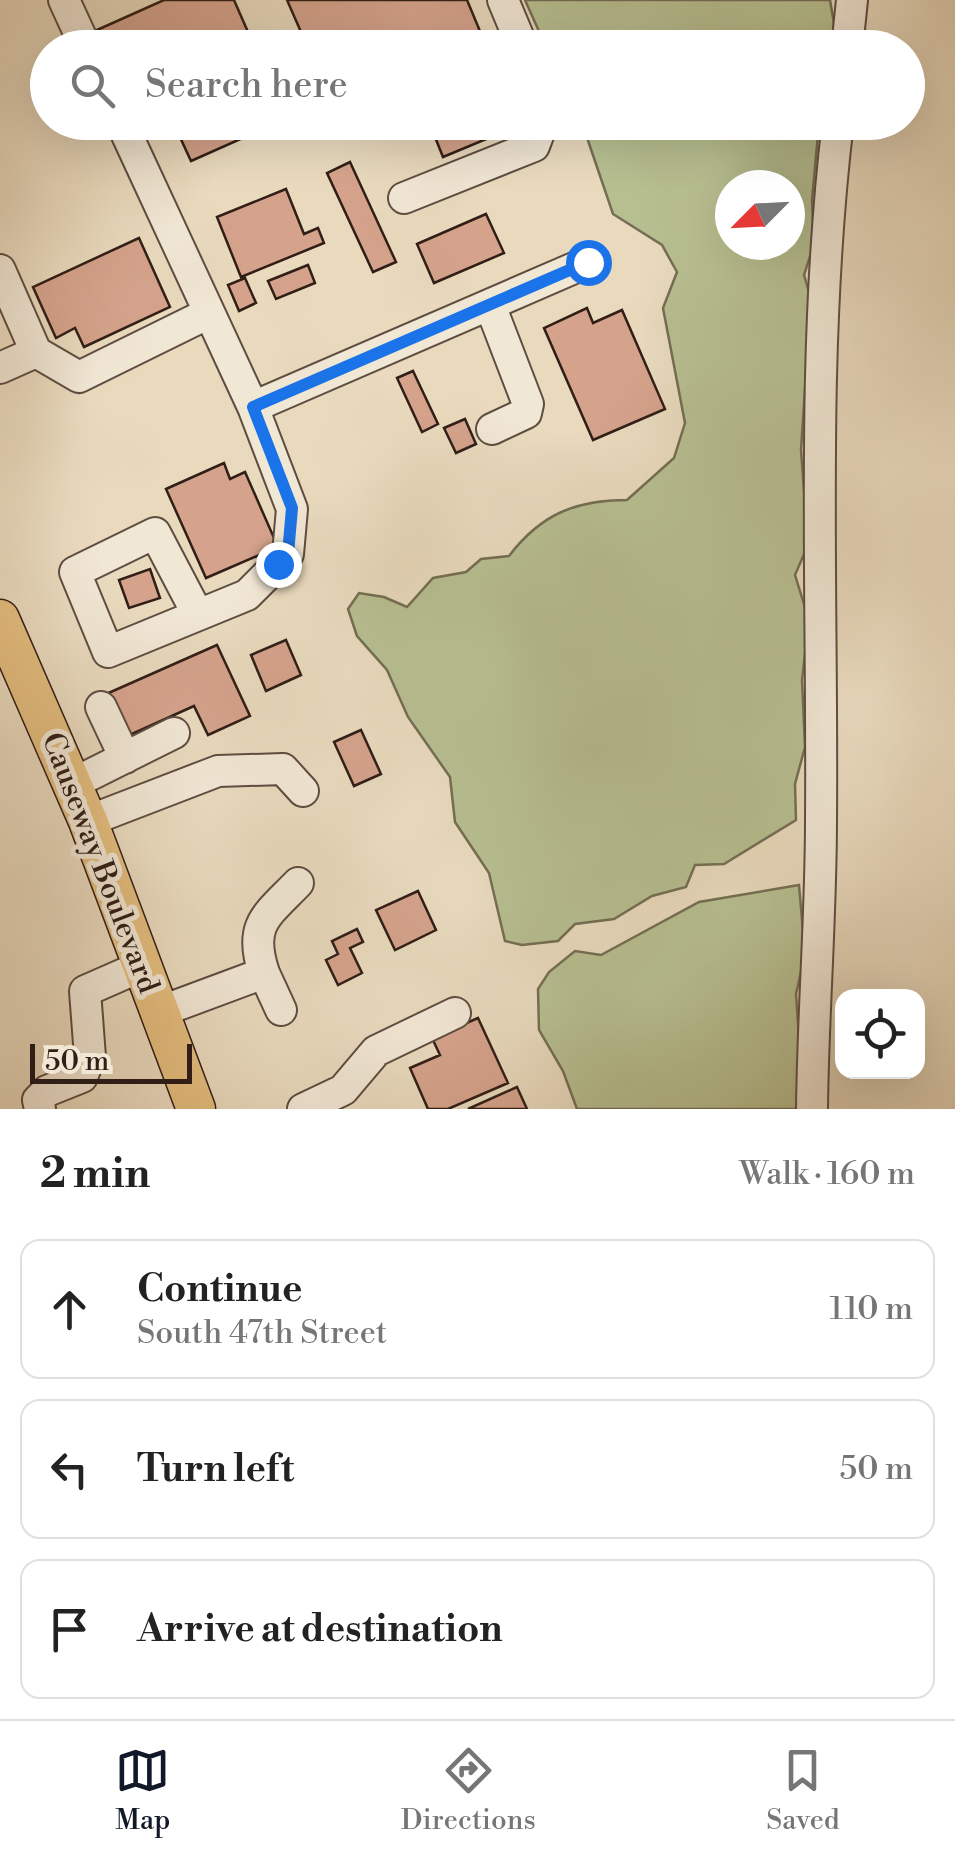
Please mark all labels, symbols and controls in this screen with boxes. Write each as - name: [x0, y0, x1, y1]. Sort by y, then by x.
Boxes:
- search box: [30, 30, 925, 140]
- icon: search: [65, 58, 120, 113]
- text: Search here: [145, 62, 348, 109]
- north arrow: [715, 170, 805, 260]
- route start: [566, 240, 612, 286]
- route end: [256, 542, 302, 588]
- street label: Causeway Boulevard: [33, 727, 167, 999]
- map controls: [835, 989, 925, 1079]
- button: locate: [835, 989, 925, 1079]
- scale bar: [30, 1039, 192, 1084]
- text: 50 m: [45, 1044, 109, 1079]
- text: 2 min: [40, 1148, 150, 1201]
- text: Walk · 160 m: [739, 1154, 915, 1194]
- text: Continue: [137, 1266, 302, 1313]
- icon: ahead: [42, 1282, 97, 1337]
- text: 110 m: [830, 1289, 913, 1329]
- text: South 47th Street: [137, 1313, 387, 1353]
- icon: left: [42, 1442, 97, 1497]
- text: Turn left: [137, 1446, 294, 1493]
- text: 50 m: [840, 1449, 913, 1489]
- icon: arrive: [42, 1602, 97, 1657]
- text: Arrive at destination: [137, 1606, 503, 1653]
- tab: Map: [115, 1743, 170, 1838]
- tab: Directions: [401, 1743, 536, 1838]
- tab: Saved: [766, 1743, 840, 1838]

